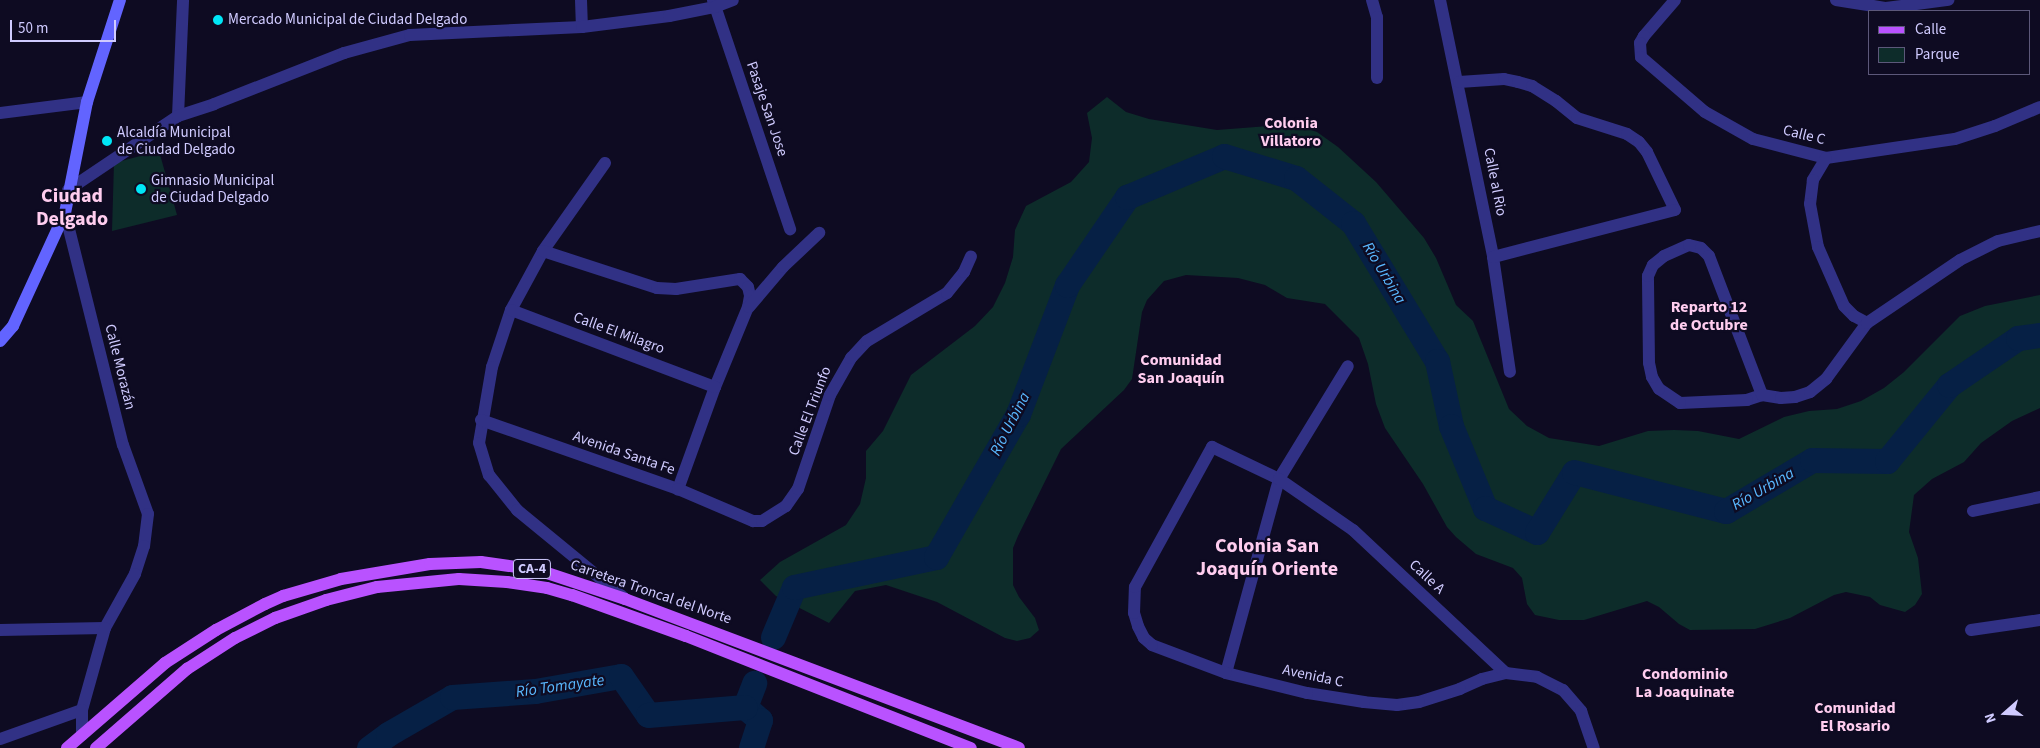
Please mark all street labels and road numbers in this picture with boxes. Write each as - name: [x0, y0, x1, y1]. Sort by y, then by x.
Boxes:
- street label: Pasaje San Jose: [742, 59, 792, 159]
- street label: Calle C: [1781, 121, 1827, 149]
- street label: Calle al Rio: [1480, 146, 1510, 218]
- street label: Calle El Milagro: [571, 308, 667, 358]
- street label: Calle Morazán: [101, 322, 139, 412]
- street label: Calle El Triunfo: [785, 364, 835, 458]
- street label: Avenida Santa Fe: [571, 427, 677, 479]
- street label: Carretera Troncal del Norte: [568, 556, 734, 628]
- street label: Calle A: [1405, 556, 1449, 598]
- road number: CA-4: [512, 558, 552, 580]
- street label: Avenida C: [1281, 661, 1345, 691]

